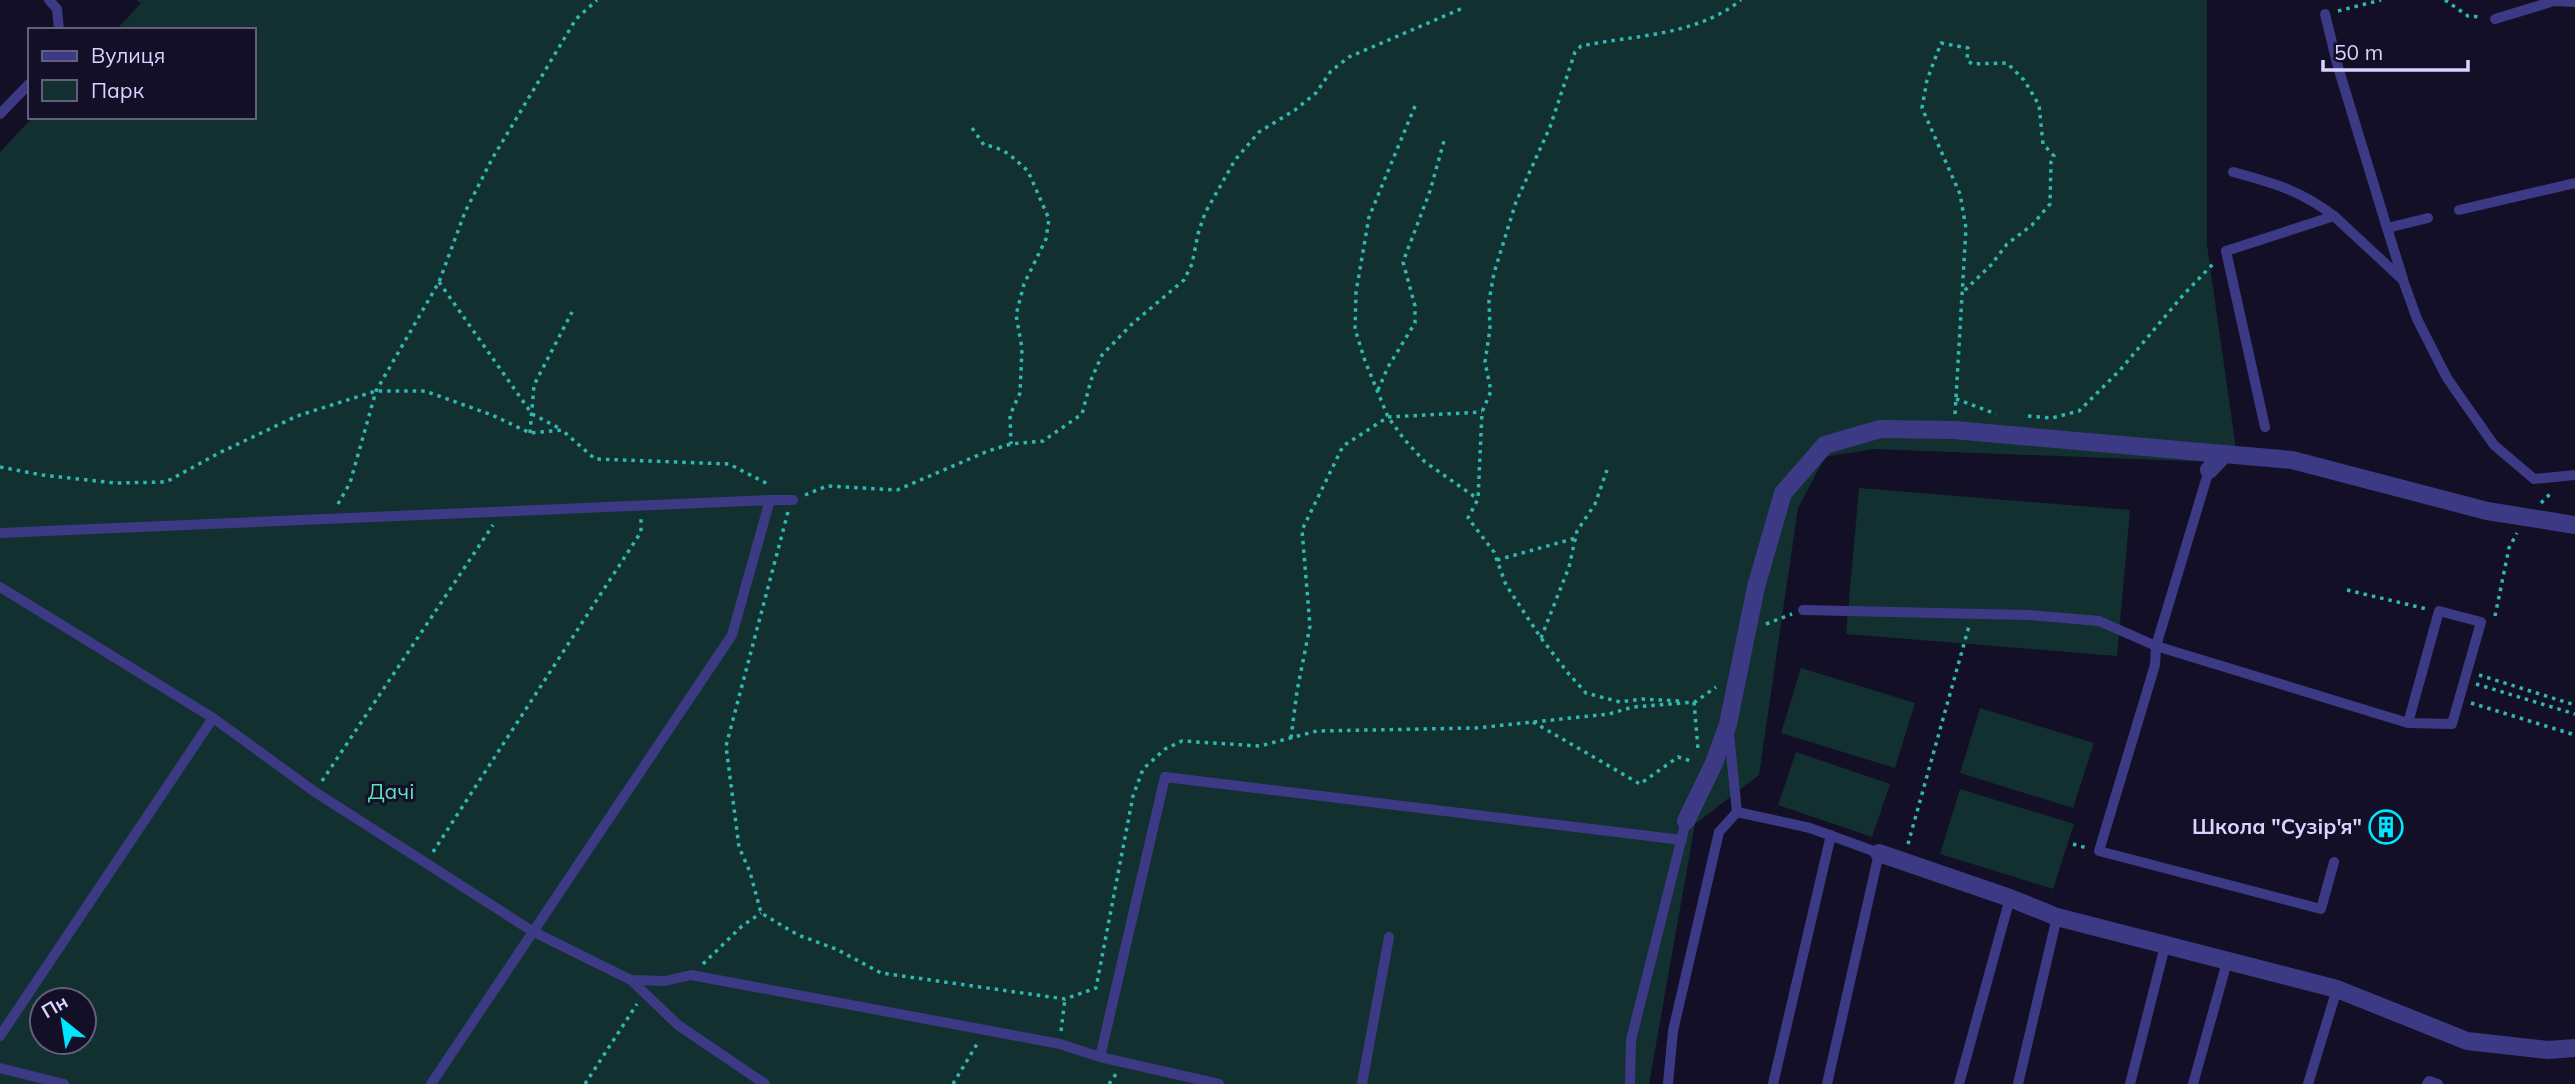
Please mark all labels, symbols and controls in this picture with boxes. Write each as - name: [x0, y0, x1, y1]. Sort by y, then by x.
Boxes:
- legend: [28, 28, 256, 119]
- scale bar: [2323, 28, 2468, 72]
- text: 50 m: [2334, 39, 2383, 65]
- text: Вулиця: [91, 42, 165, 68]
- text: Парк: [91, 77, 145, 103]
- park label: Дачі: [368, 778, 414, 804]
- building icon: Школа "Сузір'я": [2367, 808, 2405, 846]
- place label: Школа "Сузір'я": [2192, 813, 2362, 839]
- north arrow: [28, 986, 98, 1056]
- text: Пн: [37, 989, 72, 1023]

